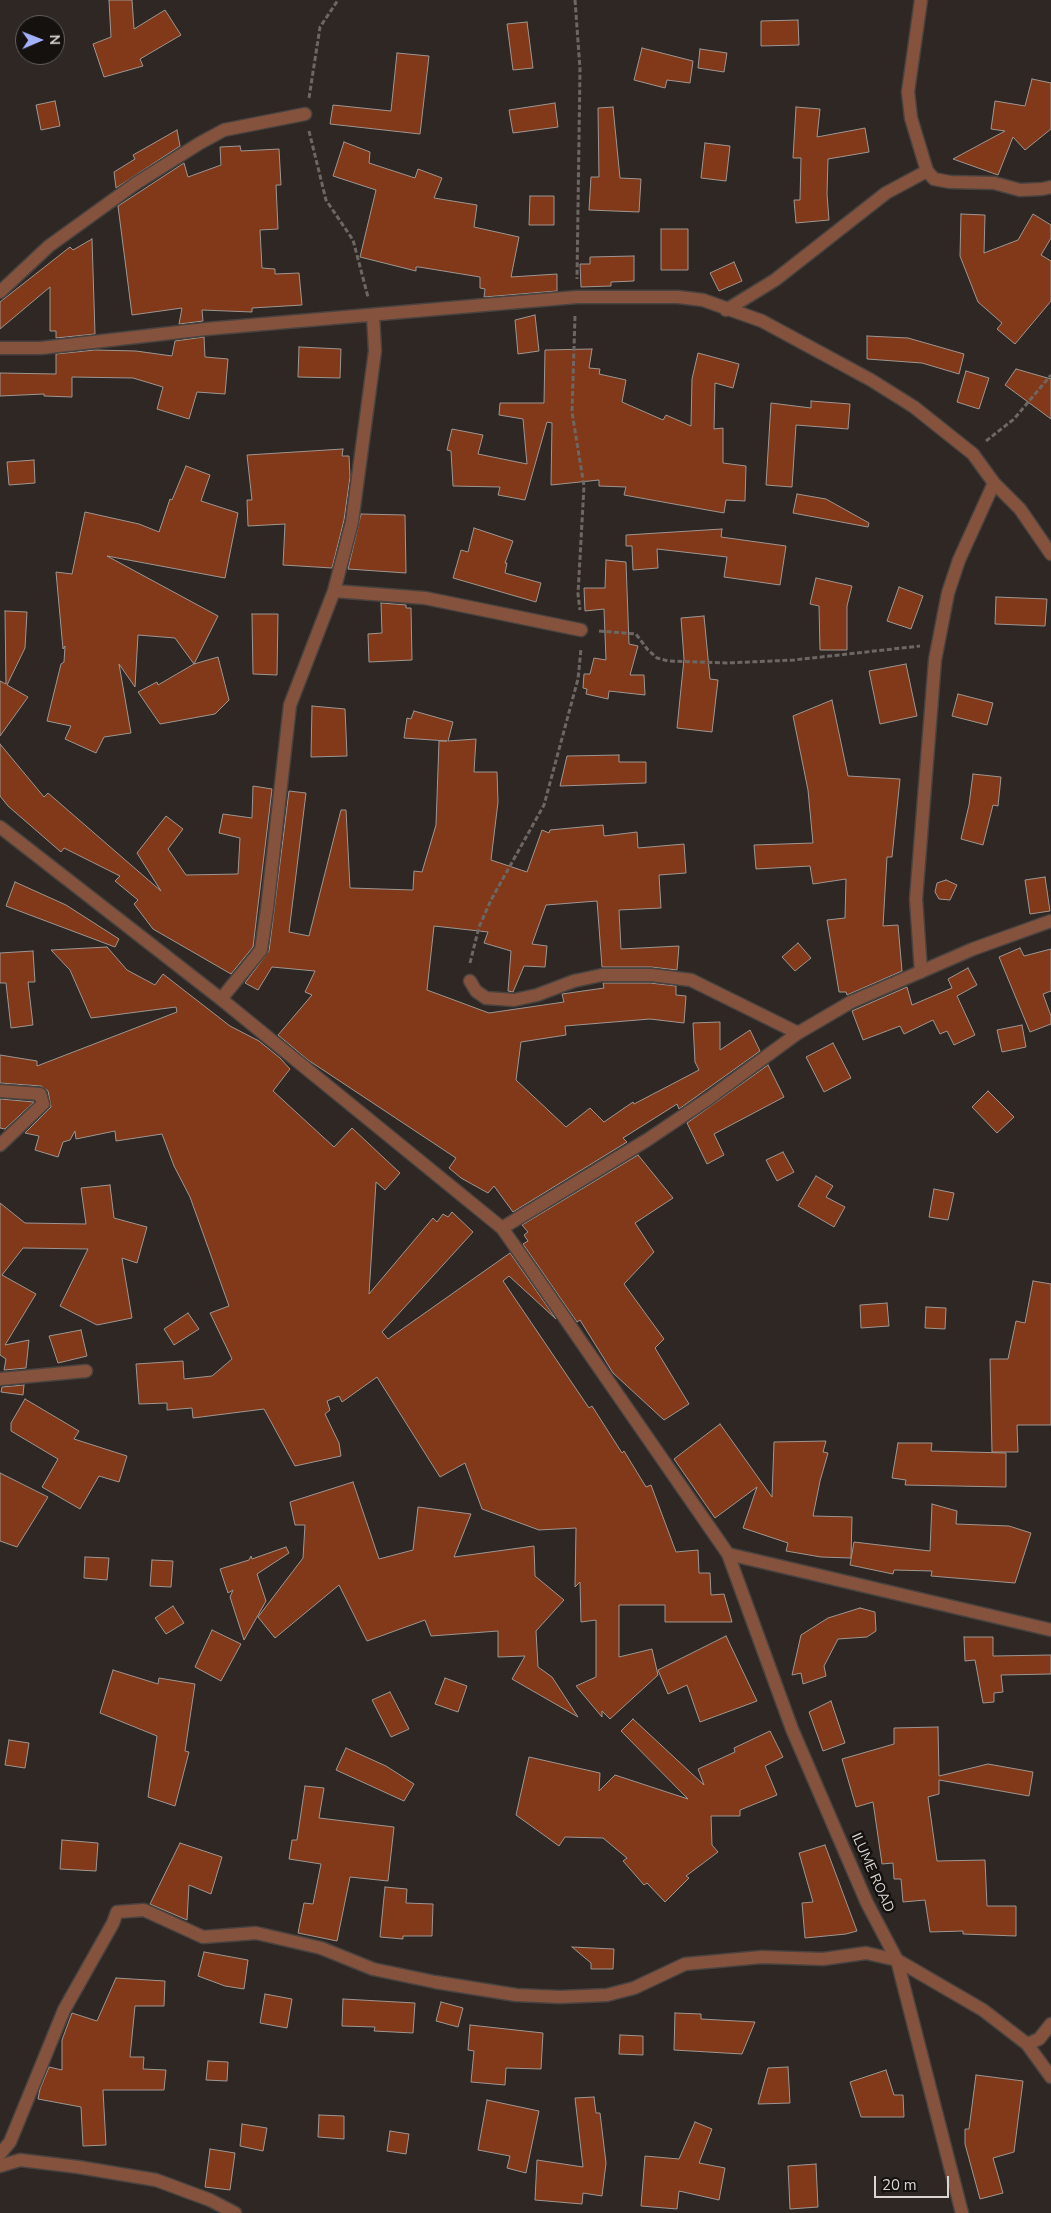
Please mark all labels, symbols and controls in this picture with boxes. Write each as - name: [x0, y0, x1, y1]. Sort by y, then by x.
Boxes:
- north arrow: [15, 15, 65, 65]
- text: N: [45, 34, 64, 45]
- street label: ILUME ROAD: [847, 1831, 897, 1915]
- scale bar: [876, 2166, 951, 2198]
- text: 20 m: [882, 2175, 917, 2195]

